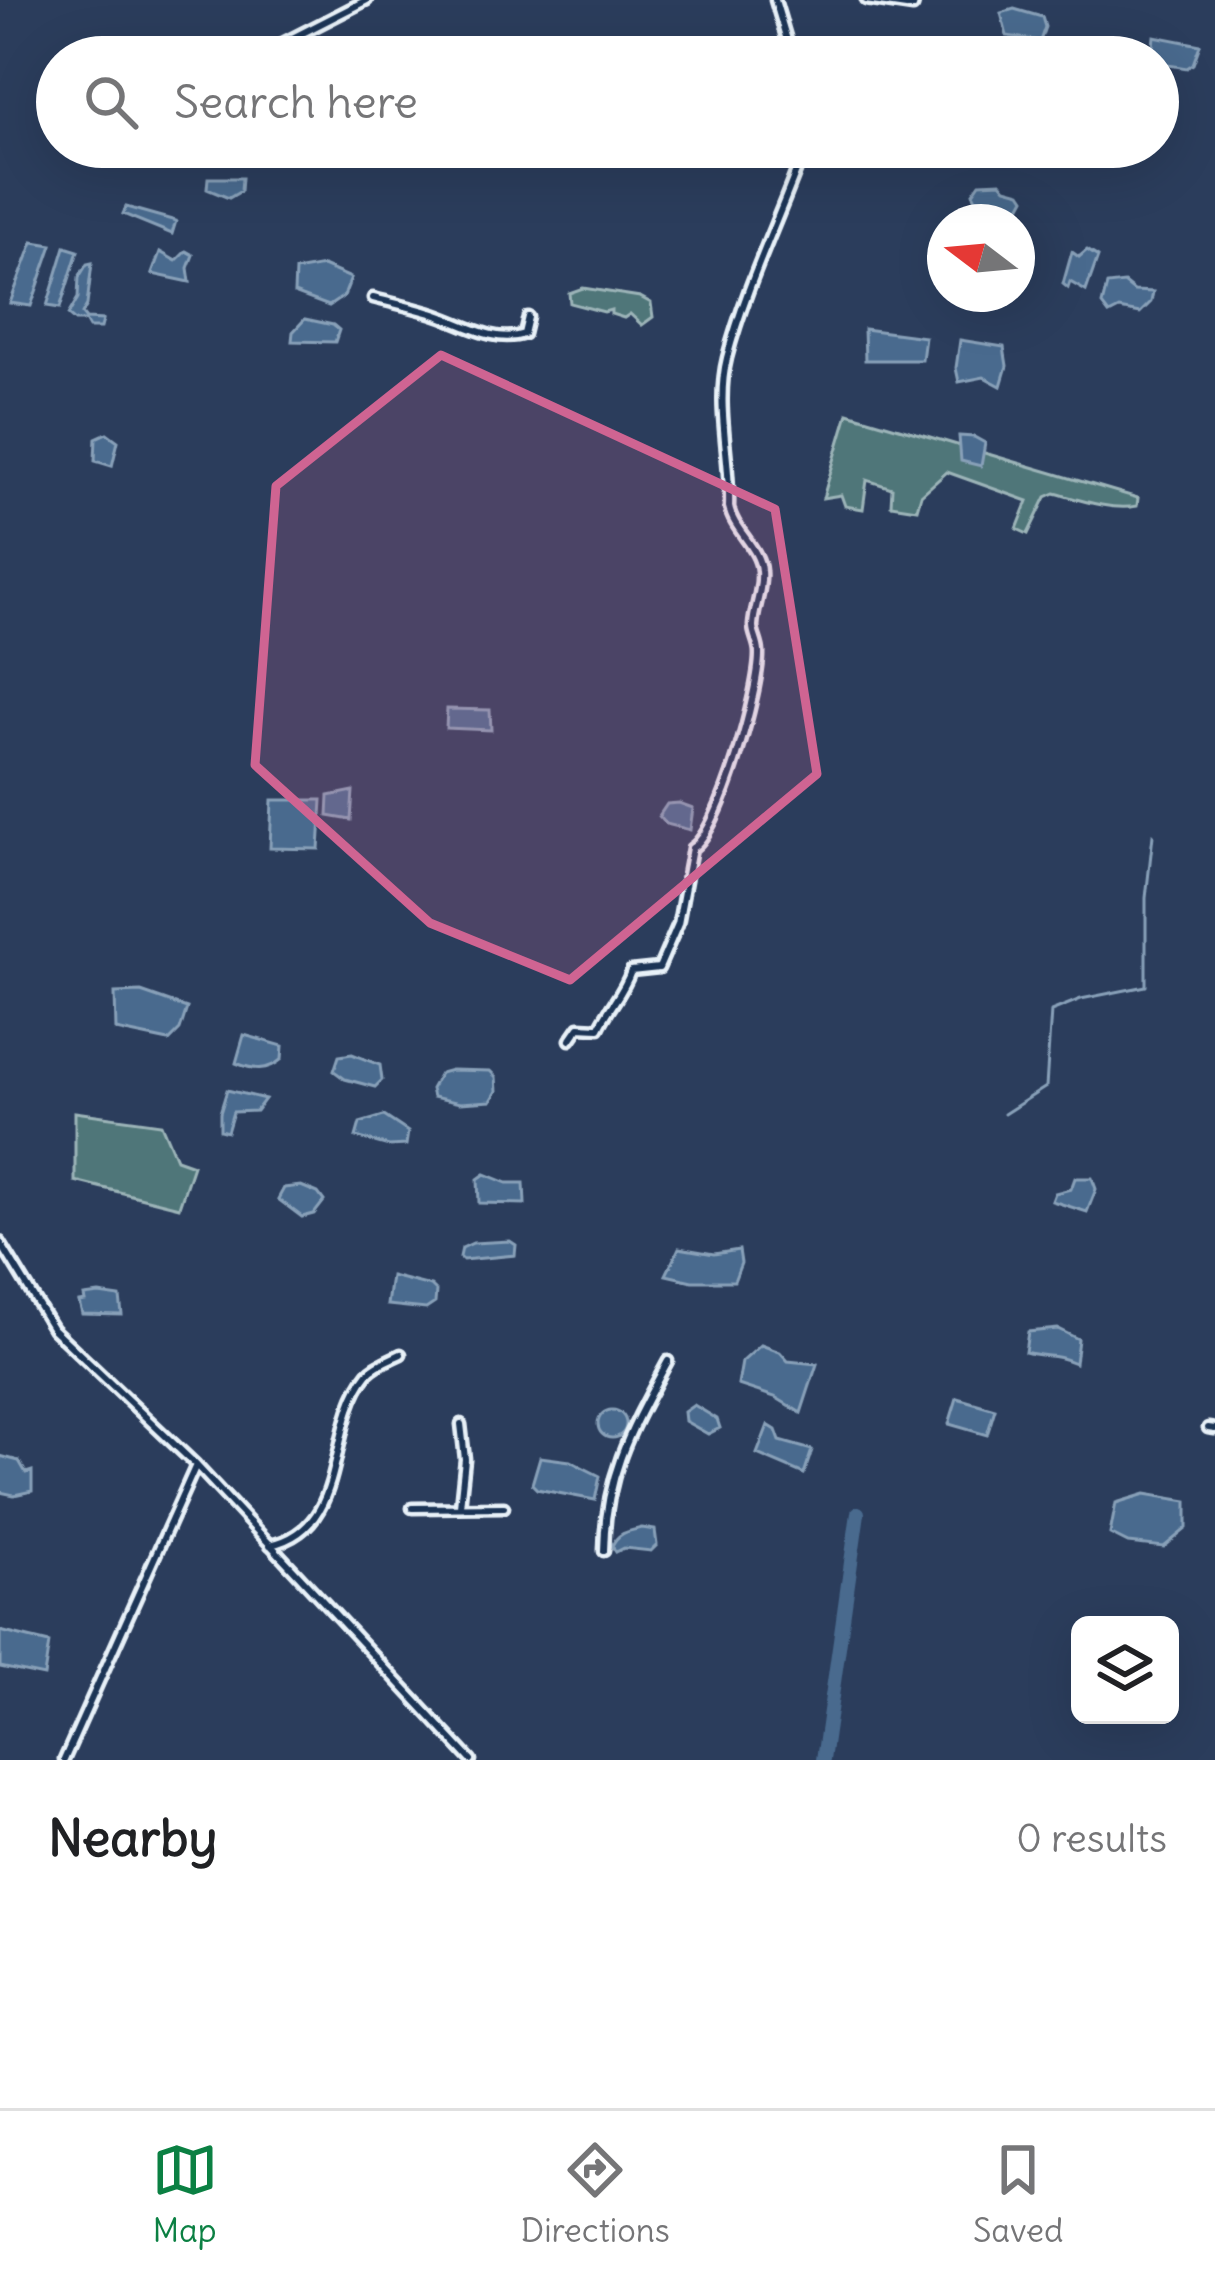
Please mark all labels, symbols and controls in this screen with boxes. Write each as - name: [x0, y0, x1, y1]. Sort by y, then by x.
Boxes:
- search box: [36, 36, 1179, 168]
- icon: search: [78, 69, 144, 135]
- text: Search here: [174, 74, 418, 130]
- north arrow: [927, 204, 1035, 312]
- map controls: [1071, 1616, 1179, 1724]
- button: layers: [1071, 1616, 1179, 1724]
- text: Nearby: [48, 1806, 217, 1870]
- text: 0 results: [1016, 1814, 1167, 1863]
- tab: Map: [152, 2137, 218, 2251]
- tab: Directions: [521, 2137, 670, 2251]
- tab: Saved: [973, 2137, 1063, 2251]

